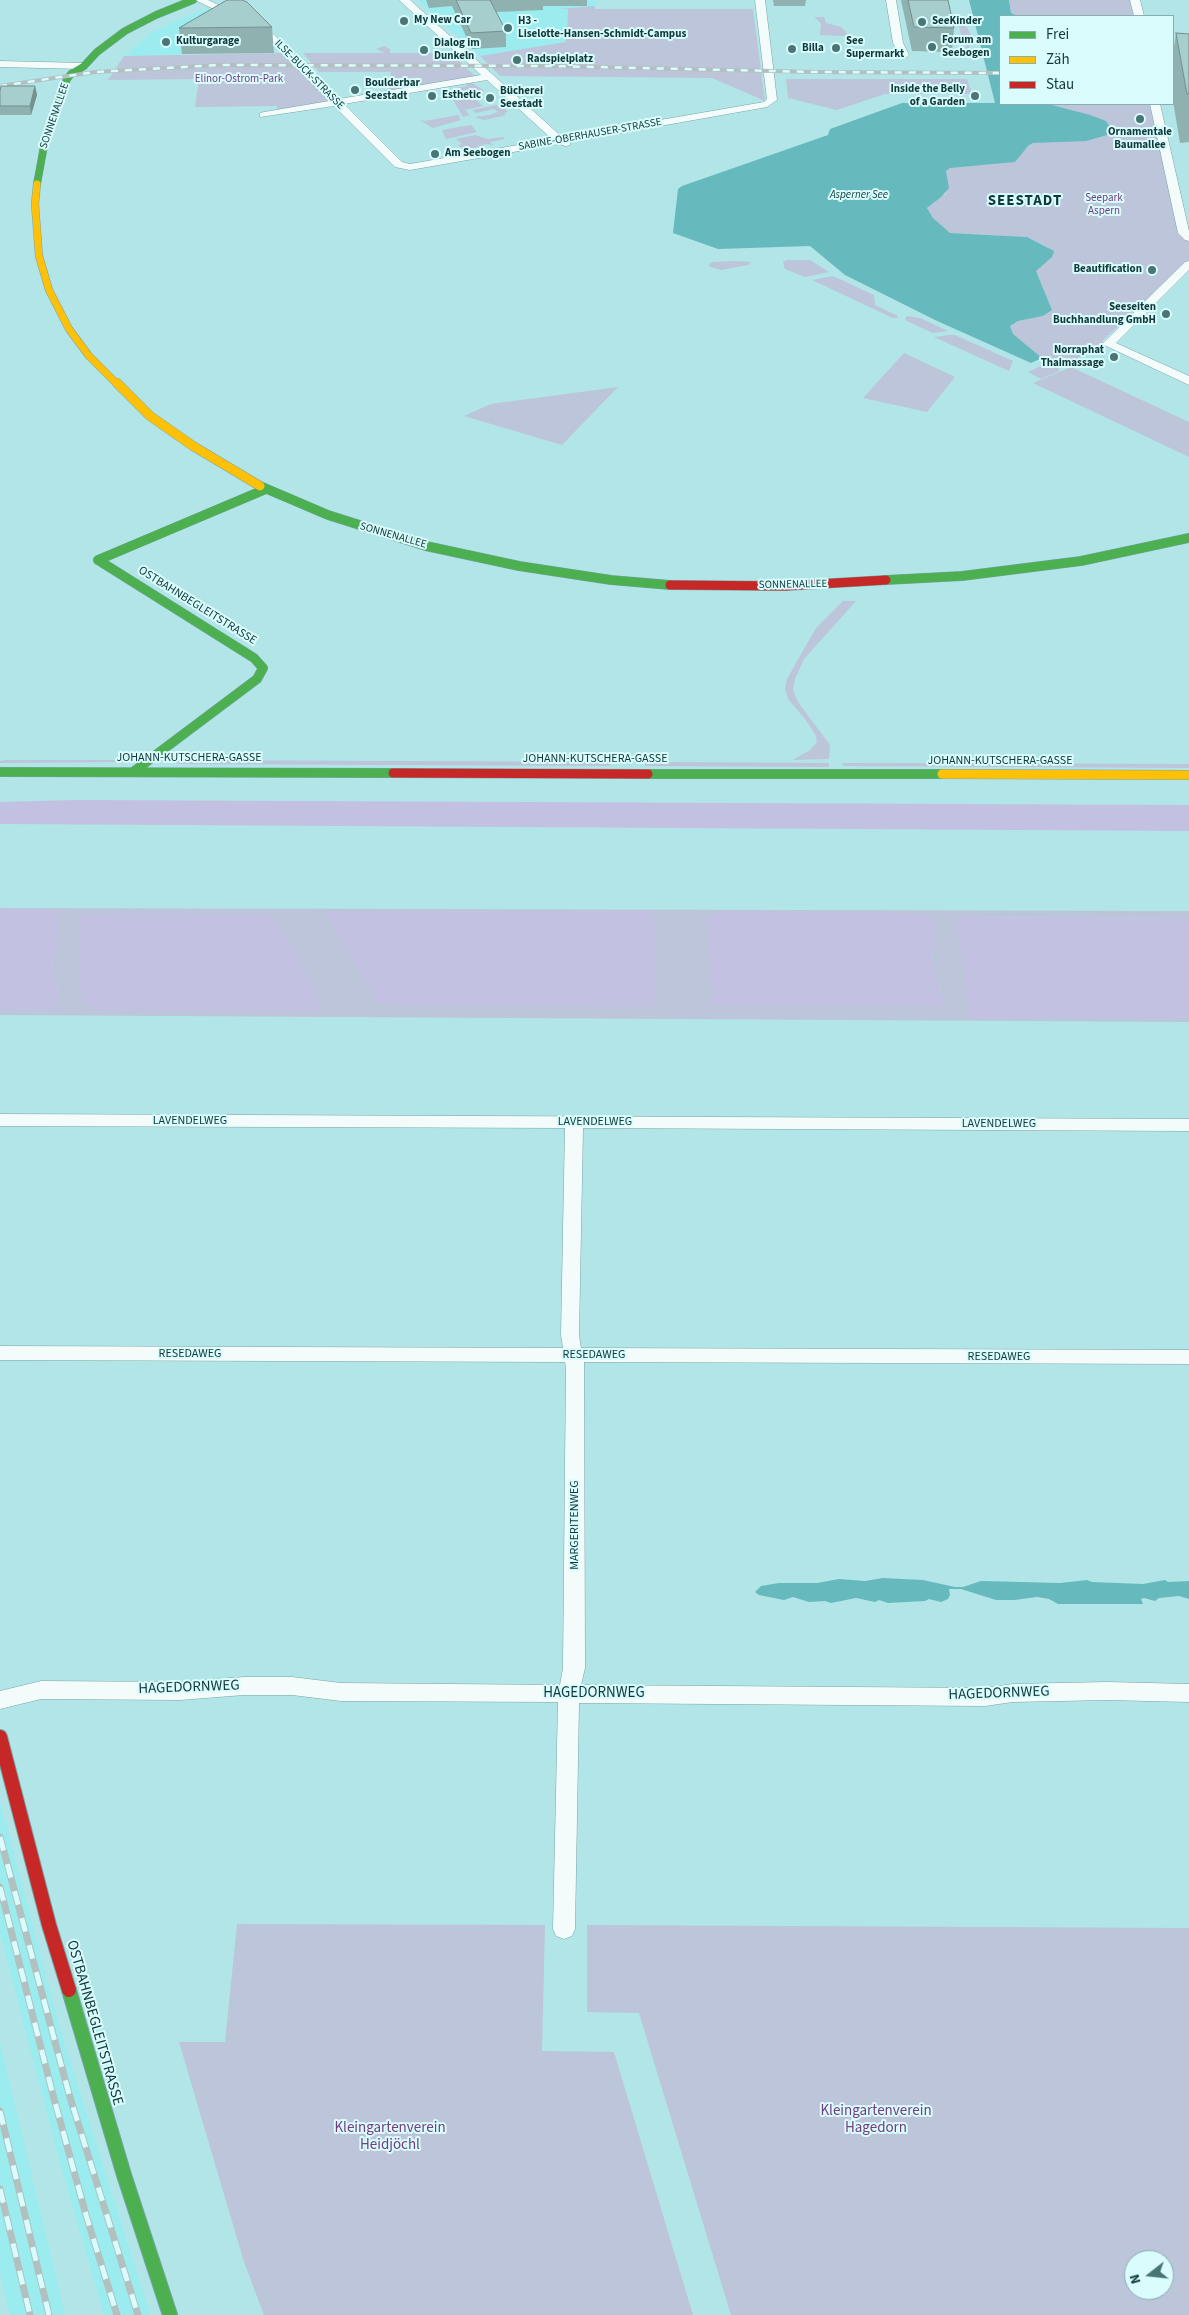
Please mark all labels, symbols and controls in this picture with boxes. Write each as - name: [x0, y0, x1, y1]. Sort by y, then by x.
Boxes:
- place label: My New Car: [414, 14, 471, 28]
- marker: My New Car: [398, 15, 410, 27]
- place label: H3 - Liselotte-Hansen-Schmidt-Campus: [518, 15, 686, 41]
- place label: SeeKinder: [932, 15, 982, 29]
- legend: [999, 15, 1174, 105]
- marker: SeeKinder: [916, 16, 928, 28]
- marker: H3 - Liselotte-Hansen-Schmidt-Campus: [502, 22, 514, 34]
- text: Frei: [1046, 24, 1069, 45]
- place label: Forum am Seebogen: [942, 34, 991, 60]
- place label: Kulturgarage: [176, 35, 239, 49]
- place label: See Supermarkt: [846, 35, 904, 61]
- marker: Kulturgarage: [160, 36, 172, 48]
- street label: ILSE-BUCK-STRASSE: [271, 37, 347, 113]
- place label: Dialog im Dunkeln: [434, 37, 480, 63]
- marker: Forum am Seebogen: [926, 41, 938, 53]
- place label: Billa: [802, 42, 824, 56]
- marker: See Supermarkt: [830, 42, 842, 54]
- marker: Billa: [786, 43, 798, 55]
- marker: Dialog im Dunkeln: [418, 44, 430, 56]
- text: Zäh: [1046, 49, 1070, 70]
- place label: Radspielplatz: [527, 53, 593, 67]
- marker: Radspielplatz: [511, 54, 523, 66]
- park label: Elinor-Ostrom-Park: [195, 73, 283, 87]
- text: Stau: [1046, 74, 1074, 95]
- place label: Boulderbar Seestadt: [365, 77, 420, 103]
- street label: SONNENALLEE: [38, 81, 72, 151]
- place label: Inside the Belly of a Garden: [891, 83, 965, 109]
- marker: Boulderbar Seestadt: [349, 84, 361, 96]
- place label: Bücherei Seestadt: [500, 85, 543, 111]
- place label: Esthetic: [442, 89, 481, 103]
- marker: Esthetic: [426, 90, 438, 102]
- marker: Inside the Belly of a Garden: [969, 90, 981, 102]
- marker: Bücherei Seestadt: [484, 92, 496, 104]
- marker: Ornamentale Baumallee: [1134, 113, 1146, 125]
- street label: SABINE-OBERHAUSER-STRASSE: [517, 116, 663, 154]
- place label: Ornamentale Baumallee: [1108, 126, 1172, 152]
- place label: Am Seebogen: [445, 147, 511, 161]
- marker: Am Seebogen: [429, 148, 441, 160]
- water label: Asperner See: [830, 189, 888, 203]
- park label: Seepark Aspern: [1085, 192, 1123, 218]
- district label: SEESTADT: [987, 193, 1063, 211]
- place label: Beautification: [1073, 263, 1142, 277]
- marker: Beautification: [1146, 264, 1158, 276]
- place label: Seeseiten Buchhandlung GmbH: [1053, 301, 1156, 327]
- marker: Seeseiten Buchhandlung GmbH: [1160, 308, 1172, 320]
- place label: Norraphat Thaimassage: [1041, 344, 1104, 370]
- marker: Norraphat Thaimassage: [1108, 351, 1120, 363]
- street label: SONNENALLEE: [358, 520, 428, 552]
- street label: OSTBAHNBEGLEITSTRASSE: [135, 564, 259, 648]
- street label: SONNENALLEE: [759, 578, 827, 592]
- street label: JOHANN-KUTSCHERA-GASSE: [116, 751, 262, 765]
- street label: JOHANN-KUTSCHERA-GASSE: [522, 752, 668, 766]
- street label: JOHANN-KUTSCHERA-GASSE: [927, 754, 1073, 768]
- street label: LAVENDELWEG: [153, 1114, 227, 1128]
- street label: LAVENDELWEG: [558, 1115, 632, 1129]
- street label: LAVENDELWEG: [962, 1117, 1036, 1131]
- street label: RESEDAWEG: [159, 1347, 221, 1361]
- street label: RESEDAWEG: [563, 1348, 625, 1362]
- street label: RESEDAWEG: [968, 1350, 1030, 1364]
- street label: MARGERITENWEG: [568, 1480, 582, 1570]
- street label: HAGEDORNWEG: [138, 1677, 240, 1699]
- street label: HAGEDORNWEG: [948, 1683, 1050, 1705]
- street label: HAGEDORNWEG: [543, 1685, 645, 1703]
- street label: OSTBAHNBEGLEITSTRASSE: [62, 1938, 126, 2108]
- park label: Kleingartenverein Hagedorn: [820, 2103, 932, 2138]
- park label: Kleingartenverein Heidjöchl: [334, 2120, 446, 2155]
- north arrow: [1124, 2250, 1174, 2300]
- text: N: [1125, 2272, 1146, 2286]

